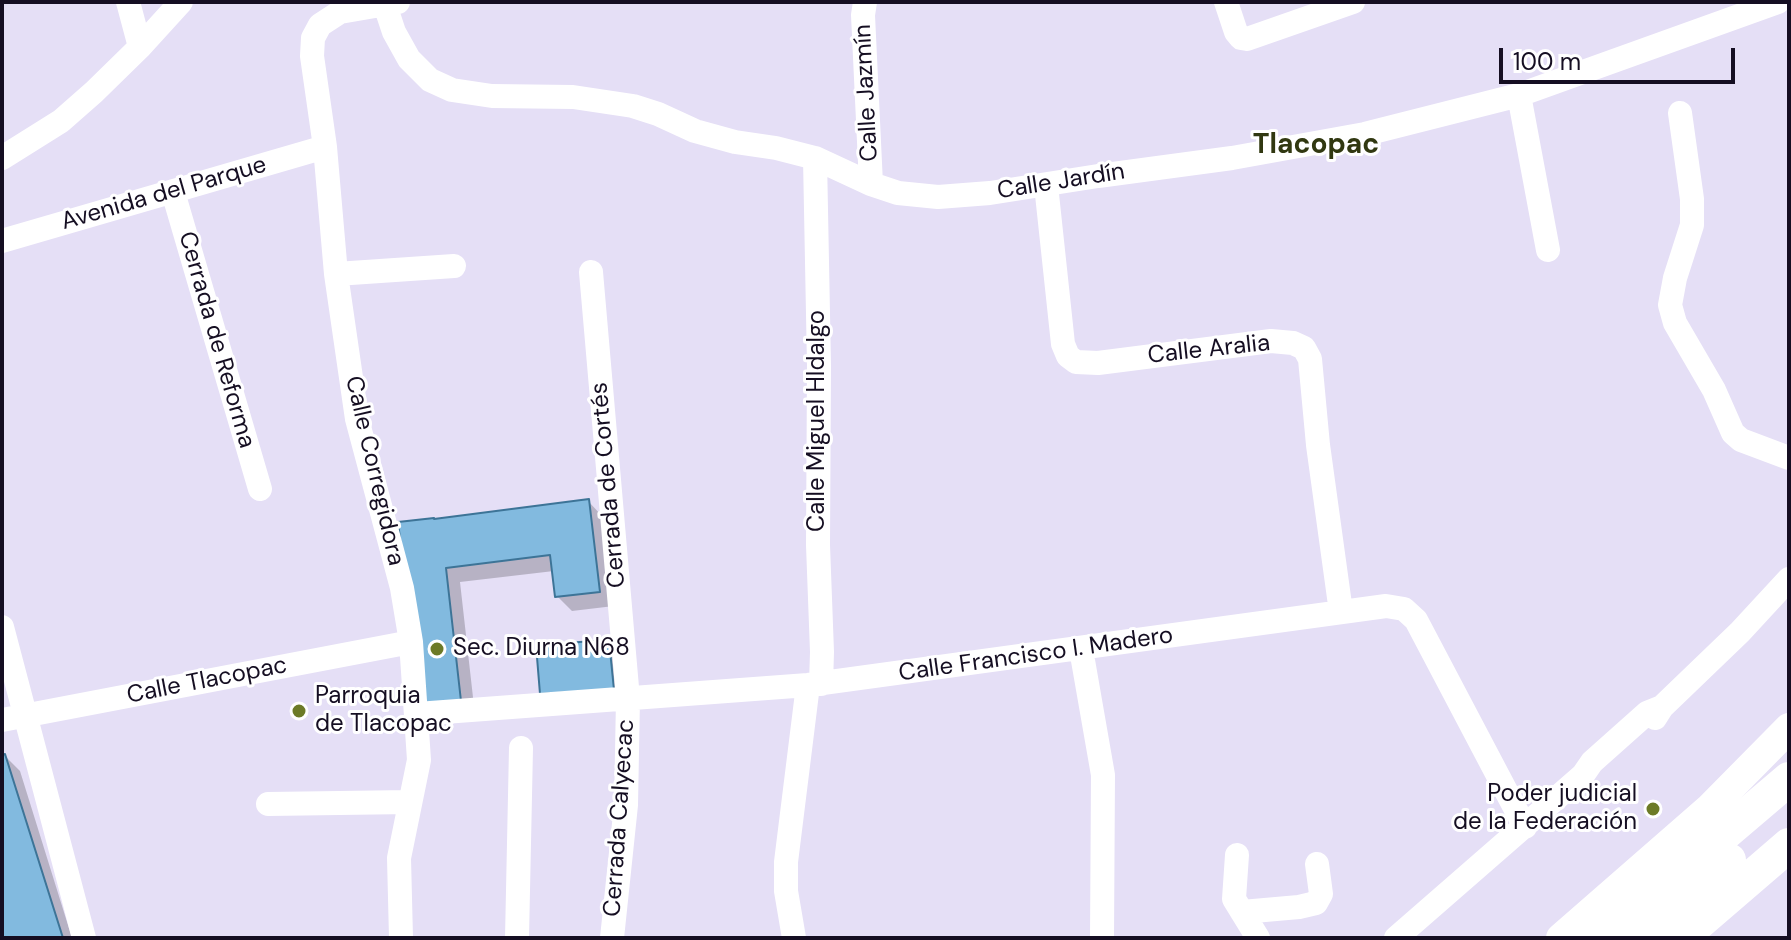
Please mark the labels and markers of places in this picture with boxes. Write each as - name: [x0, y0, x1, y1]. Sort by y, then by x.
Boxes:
- place label: Sec. Diurna N68: [453, 635, 630, 663]
- marker: Sec. Diurna N68: [428, 640, 446, 658]
- place label: Parroquia de Tlacopac: [315, 683, 452, 739]
- marker: Parroquia de Tlacopac: [290, 702, 308, 720]
- place label: Poder judicial de la Federación: [1453, 781, 1637, 837]
- marker: Poder judicial de la Federación: [1644, 800, 1662, 818]

